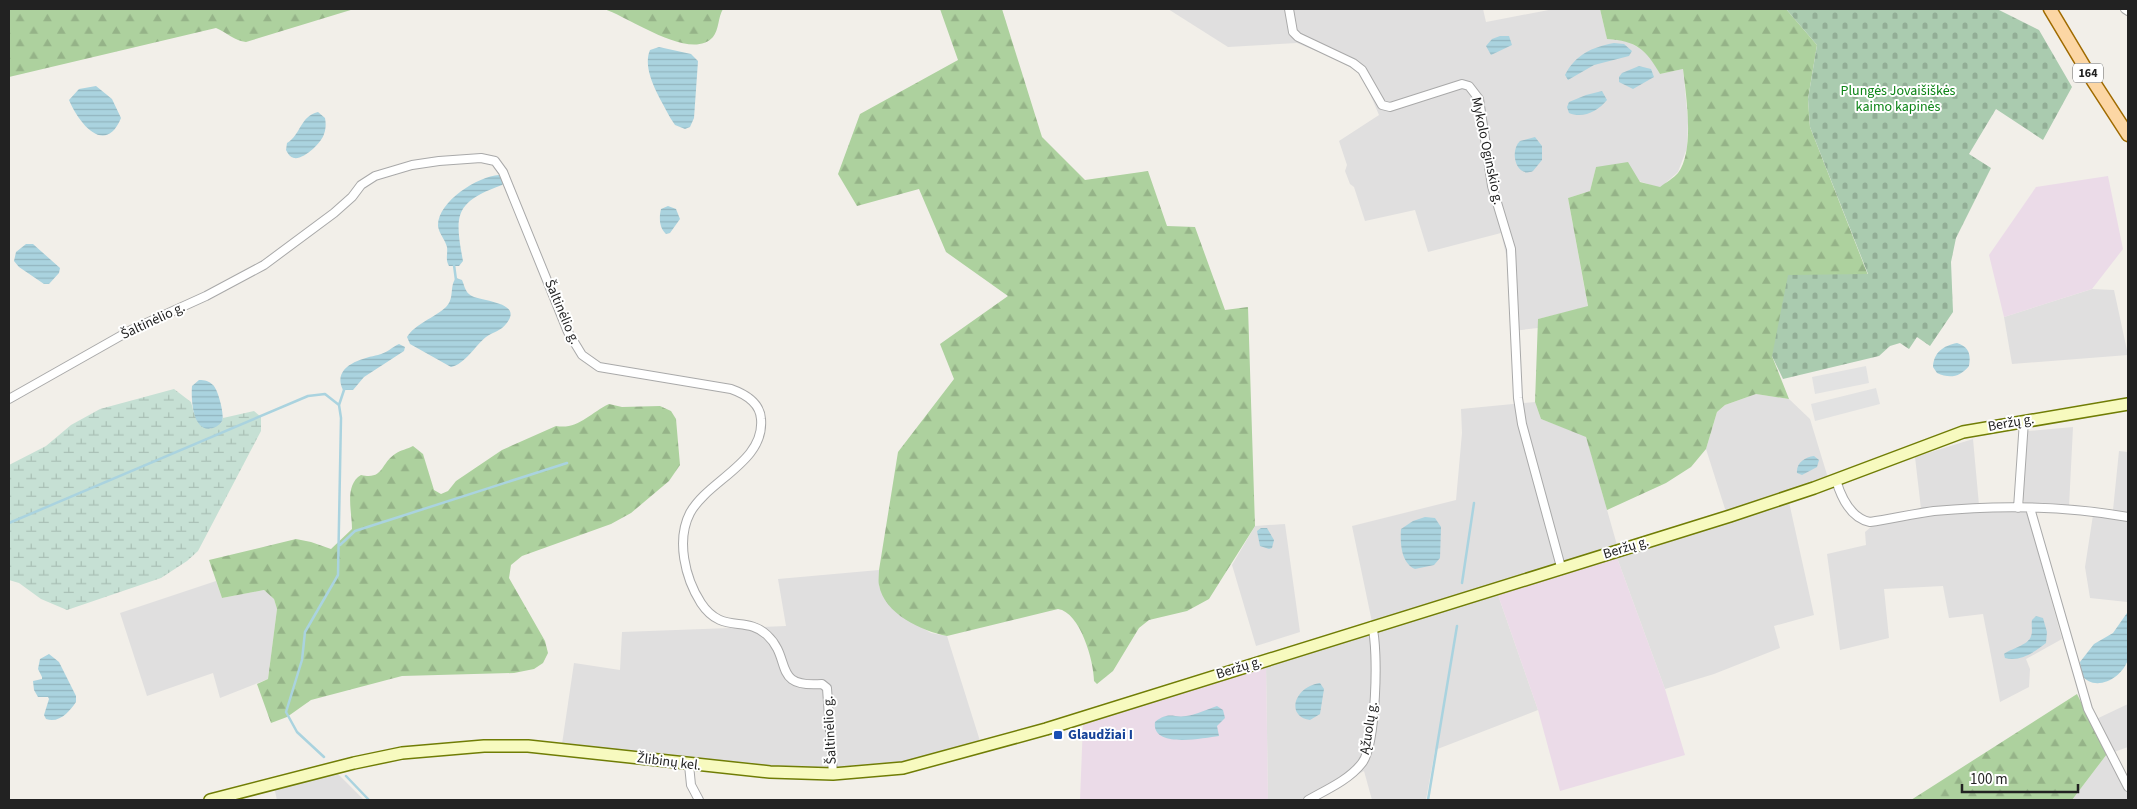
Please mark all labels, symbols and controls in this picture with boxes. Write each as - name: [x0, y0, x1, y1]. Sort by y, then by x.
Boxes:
- road number: 164: [2073, 64, 2103, 82]
- park label: Plungės Jovaišiškės kaimo kapinės: [1841, 81, 1956, 117]
- street label: Mykolo Oginskio g.: [1466, 95, 1508, 207]
- street label: Šaltinėlio g.: [539, 276, 585, 348]
- street label: Šaltinėlio g.: [118, 297, 188, 345]
- street label: Beržų g.: [1986, 409, 2036, 437]
- street label: Beržų g.: [1601, 532, 1651, 564]
- street label: Beržų g.: [1214, 652, 1264, 684]
- street label: Šaltinėlio g.: [818, 695, 842, 765]
- street label: Ąžuolų g.: [1355, 700, 1383, 756]
- place label: Glaudžiai I: [1068, 725, 1133, 745]
- marker: Glaudžiai I: [1052, 729, 1064, 741]
- street label: Žlibinų kel.: [636, 748, 702, 776]
- scale bar: [1962, 762, 2078, 794]
- text: 100 m: [1970, 769, 2008, 790]

